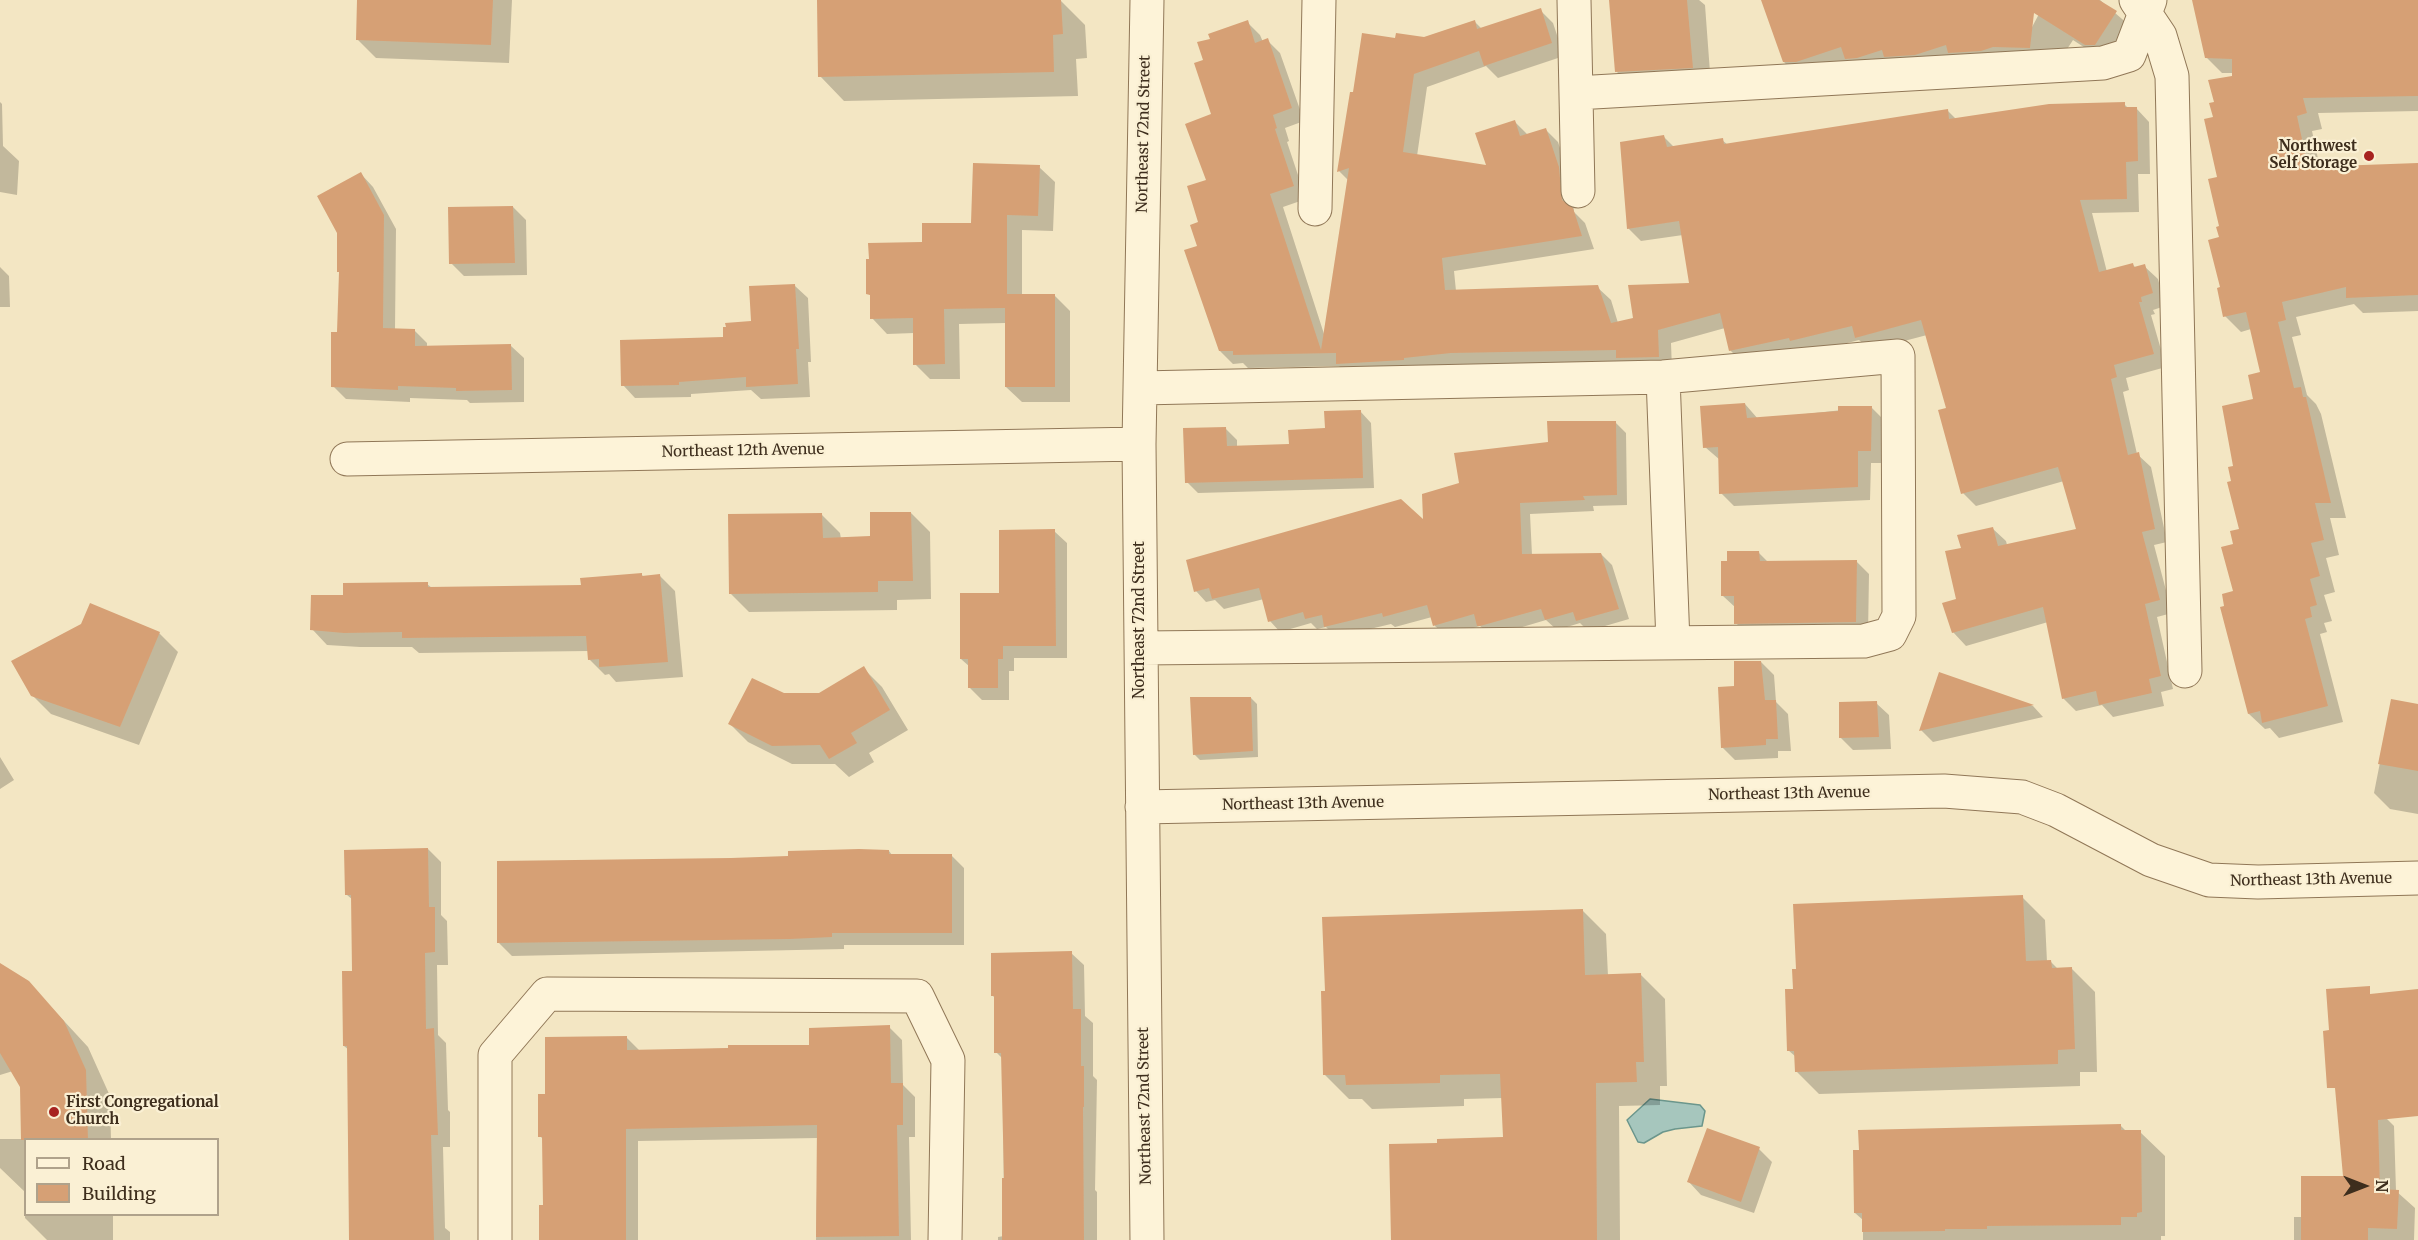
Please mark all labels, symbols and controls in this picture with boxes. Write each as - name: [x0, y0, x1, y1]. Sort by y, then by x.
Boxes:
- street label: Northeast 72nd Street: [1134, 55, 1154, 213]
- place label: Northwest Self Storage: [2269, 138, 2357, 173]
- marker: Northwest Self Storage: [2362, 149, 2376, 163]
- street label: Northeast 12th Avenue: [662, 441, 824, 461]
- street label: Northeast 72nd Street: [1131, 541, 1149, 699]
- street label: Northeast 13th Avenue: [1708, 784, 1870, 804]
- street label: Northeast 13th Avenue: [1222, 794, 1384, 814]
- street label: Northeast 13th Avenue: [2230, 870, 2392, 890]
- street label: Northeast 72nd Street: [1135, 1027, 1155, 1185]
- place label: First Congregational Church: [66, 1094, 219, 1129]
- marker: First Congregational Church: [47, 1105, 61, 1119]
- legend: [24, 1138, 219, 1216]
- text: Road: [82, 1152, 126, 1175]
- north arrow: [2334, 1156, 2394, 1216]
- text: N: [2372, 1180, 2392, 1192]
- text: Building: [82, 1182, 156, 1205]

